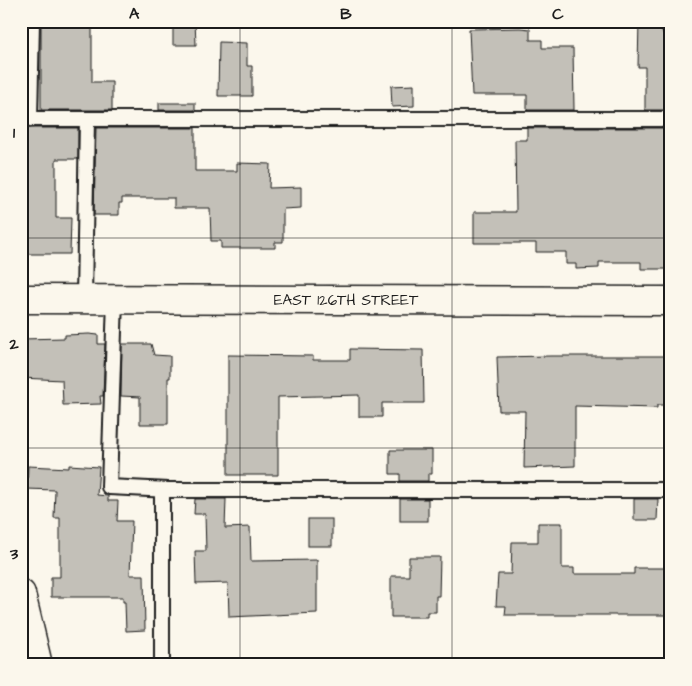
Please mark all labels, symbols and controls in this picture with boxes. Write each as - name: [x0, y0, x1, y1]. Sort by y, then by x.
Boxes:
- text: A: [129, 3, 140, 25]
- text: B: [340, 3, 352, 25]
- text: C: [552, 3, 564, 25]
- text: 1: [13, 122, 16, 144]
- street label: EAST 126TH STREET: [274, 290, 419, 311]
- text: 2: [8, 333, 19, 355]
- text: 3: [9, 543, 19, 565]

